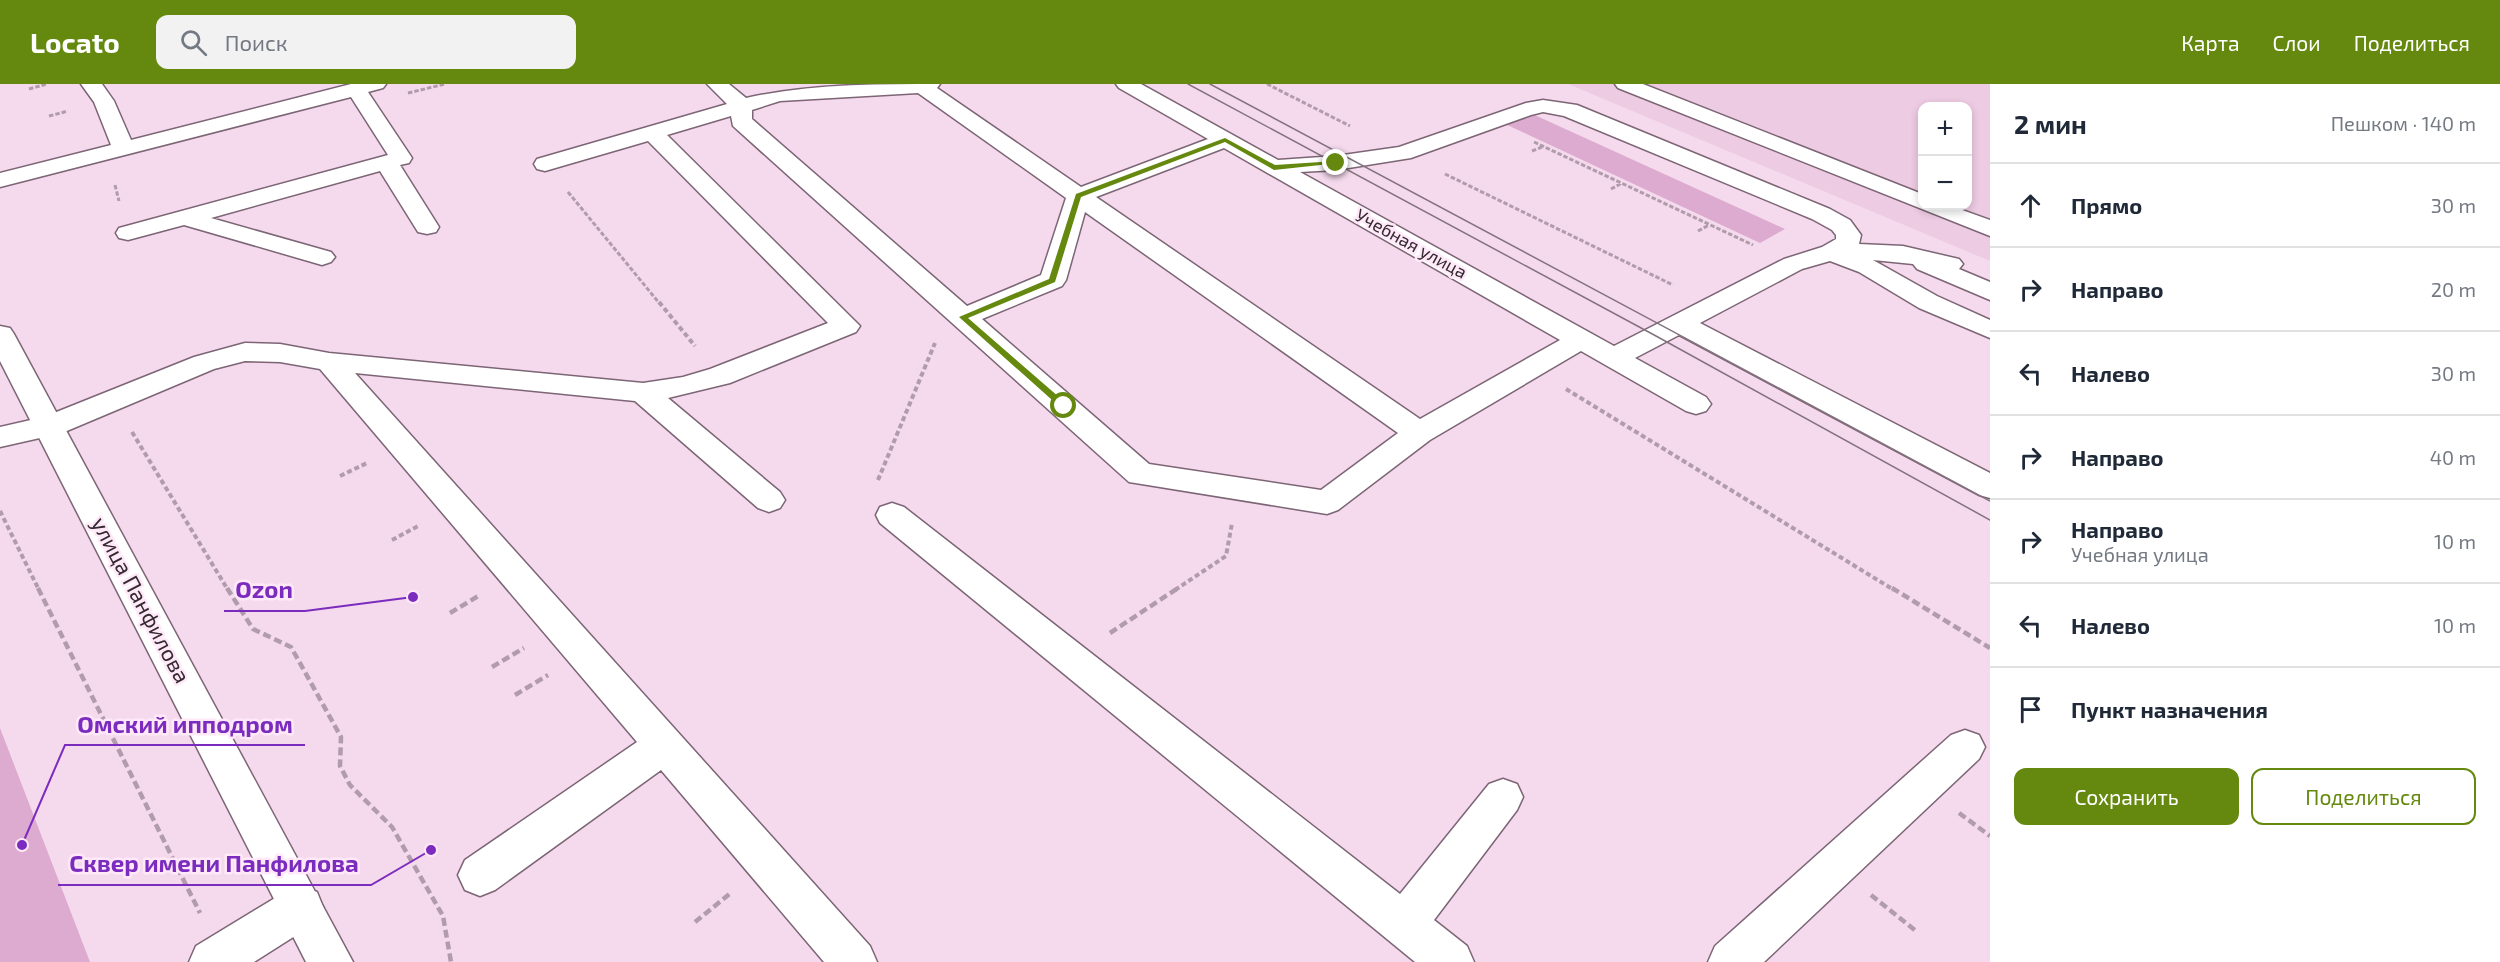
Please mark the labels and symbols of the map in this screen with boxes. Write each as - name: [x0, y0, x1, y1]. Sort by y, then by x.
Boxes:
- route end: [1322, 149, 1348, 175]
- street label: Учебная улица: [1352, 203, 1471, 283]
- route start: [1050, 392, 1076, 418]
- street label: улица Панфилова: [86, 512, 197, 687]
- callout: Ozon: [224, 569, 305, 611]
- text: Ozon: [235, 574, 293, 603]
- callout: Омский ипподром: [65, 703, 305, 745]
- text: Омский ипподром: [77, 709, 293, 738]
- callout: Сквер имени Панфилова: [58, 843, 371, 885]
- text: Сквер имени Панфилова: [69, 848, 359, 877]

